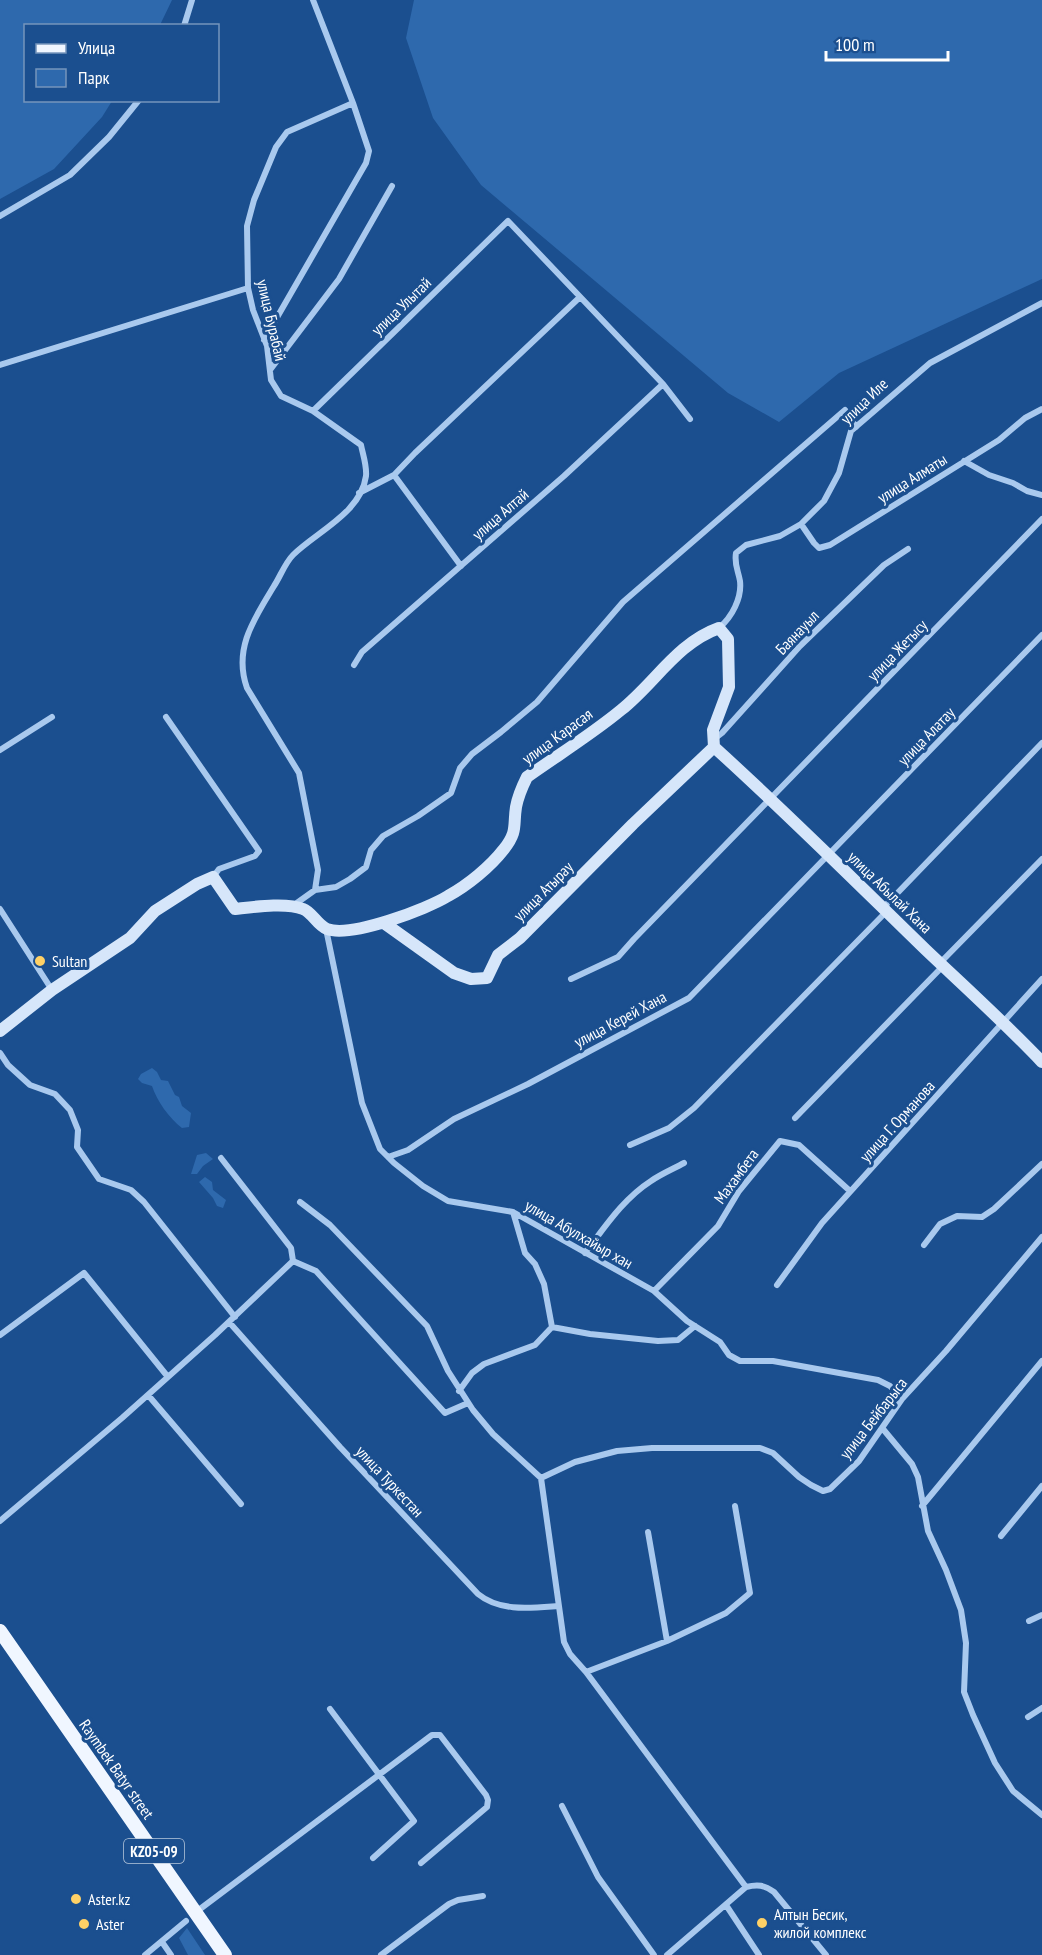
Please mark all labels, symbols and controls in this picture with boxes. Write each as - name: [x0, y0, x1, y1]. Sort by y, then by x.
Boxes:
- legend: [24, 24, 219, 102]
- scale bar: [826, 24, 948, 62]
- text: 100 m: [835, 33, 875, 56]
- text: Улица: [78, 36, 115, 59]
- text: Парк: [78, 66, 109, 89]
- street label: улица Улытай: [367, 273, 435, 339]
- street label: улица Бурабай: [253, 277, 291, 363]
- street label: улица Иле: [836, 374, 892, 428]
- street label: улица Алматы: [874, 449, 950, 507]
- street label: улица Алтай: [468, 484, 532, 544]
- street label: Баянауыл: [771, 606, 823, 658]
- street label: улица Жетысу: [863, 615, 931, 685]
- street label: улица Алатау: [893, 703, 959, 769]
- street label: улица Карасая: [518, 704, 596, 768]
- street label: улица Абылай Хана: [844, 847, 936, 937]
- street label: улица Атырау: [509, 857, 577, 925]
- place label: Sultan: [52, 951, 87, 971]
- marker: Sultan: [33, 954, 47, 968]
- street label: улица Керей Хана: [571, 986, 669, 1052]
- street label: улица Г. Орманова: [855, 1076, 939, 1166]
- street label: Махамбета: [709, 1145, 763, 1207]
- street label: улица Абулхайыр хан: [521, 1195, 637, 1273]
- street label: улица Бейбарыса: [835, 1373, 911, 1463]
- street label: улица Туркестан: [352, 1441, 428, 1521]
- street label: Raymbek Batyr street: [75, 1715, 159, 1823]
- road number: KZ05-09: [124, 1839, 184, 1863]
- place label: Aster.kz: [88, 1889, 130, 1909]
- marker: Aster.kz: [69, 1892, 83, 1906]
- place label: Алтын Бесик, жилой комплекс: [774, 1904, 867, 1942]
- place label: Aster: [96, 1914, 125, 1934]
- marker: Алтын Бесик, жилой комплекс: [755, 1916, 769, 1930]
- marker: Aster: [77, 1917, 91, 1931]

